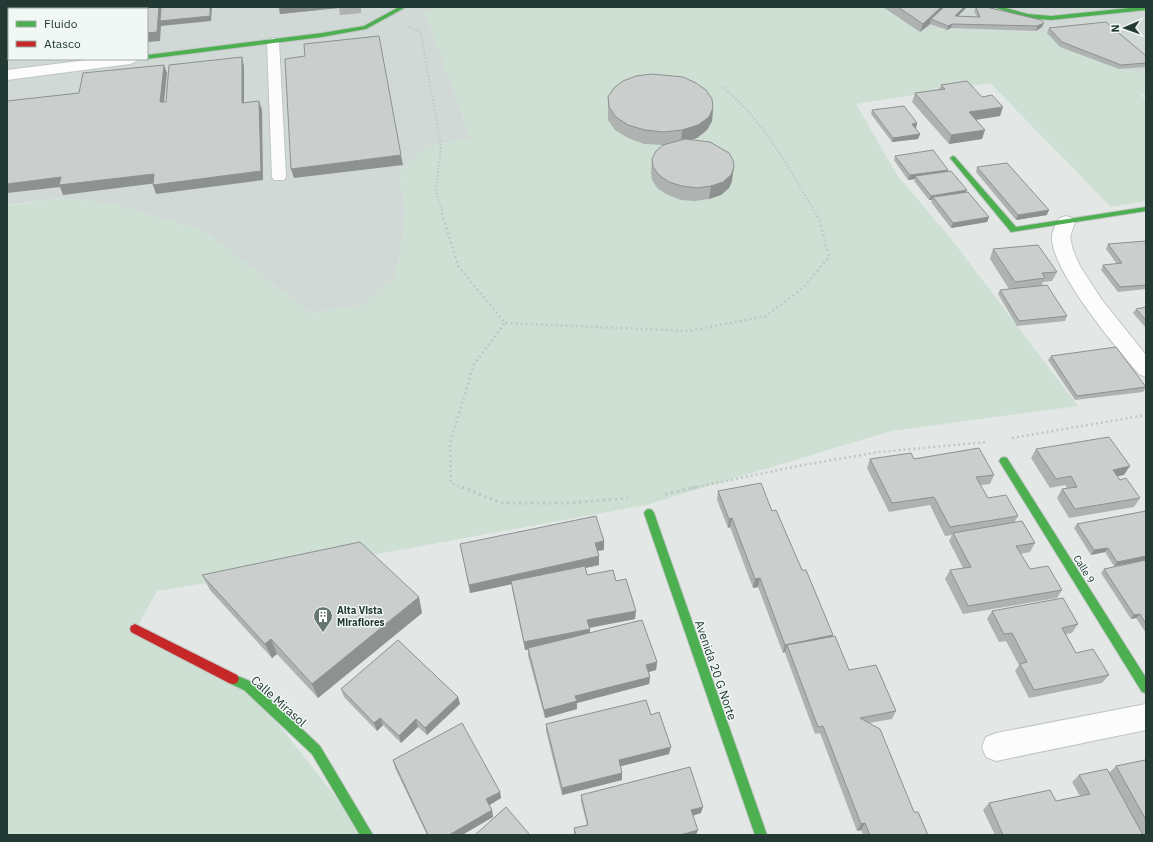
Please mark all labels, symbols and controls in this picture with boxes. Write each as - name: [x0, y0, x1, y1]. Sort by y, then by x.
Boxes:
- legend: [8, 8, 148, 60]
- north arrow: [1105, 8, 1145, 48]
- text: Fluido: [44, 16, 78, 31]
- text: N: [1108, 24, 1122, 33]
- text: Atasco: [44, 36, 81, 51]
- street label: Calle 9: [1070, 552, 1098, 586]
- place label: Alta Vista Miraflores: [337, 604, 385, 629]
- building icon: Alta Vista Miraflores: [312, 605, 334, 633]
- street label: Avenida 20 G Norte: [692, 618, 740, 722]
- street label: Calle Mirasol: [248, 672, 310, 730]

